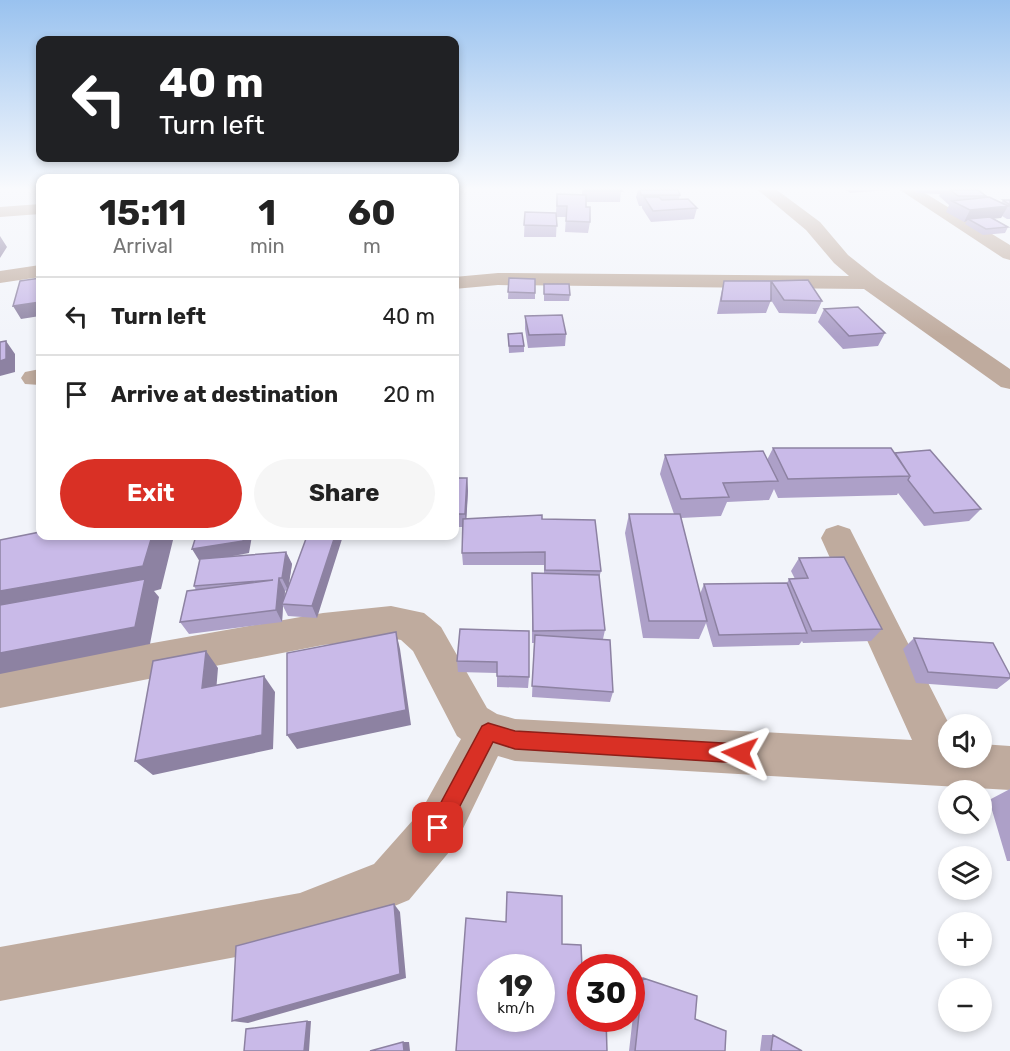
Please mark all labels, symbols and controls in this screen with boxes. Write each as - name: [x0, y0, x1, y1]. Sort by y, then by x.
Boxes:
- text: 40 m: [159, 58, 264, 108]
- icon: left: [60, 60, 138, 138]
- text: Turn left: [159, 109, 264, 141]
- text: 15:11: [99, 191, 187, 234]
- text: 1: [258, 191, 276, 234]
- text: 60: [348, 191, 396, 234]
- text: Arrival: [113, 234, 173, 258]
- text: min: [250, 234, 285, 258]
- text: m: [363, 234, 381, 258]
- icon: left: [60, 300, 93, 333]
- text: Turn left: [111, 303, 206, 330]
- text: 40 m: [382, 303, 435, 330]
- icon: arrive: [60, 378, 93, 411]
- text: Arrive at destination: [111, 381, 338, 408]
- text: 20 m: [383, 381, 435, 408]
- button: Exit: [60, 459, 242, 528]
- button: Share: [254, 459, 435, 528]
- map controls: [938, 714, 992, 1032]
- button: sound: [938, 714, 992, 768]
- position arrow: [708, 721, 772, 785]
- button: search: [938, 780, 992, 834]
- pin: [412, 802, 463, 853]
- icon: arrive: [421, 811, 454, 844]
- button: layers: [938, 846, 992, 900]
- button: +: [938, 912, 992, 966]
- speed limit sign: 30: [567, 954, 645, 1032]
- text: 19: [499, 968, 533, 1004]
- button: −: [938, 978, 992, 1032]
- text: km/h: [497, 999, 535, 1017]

